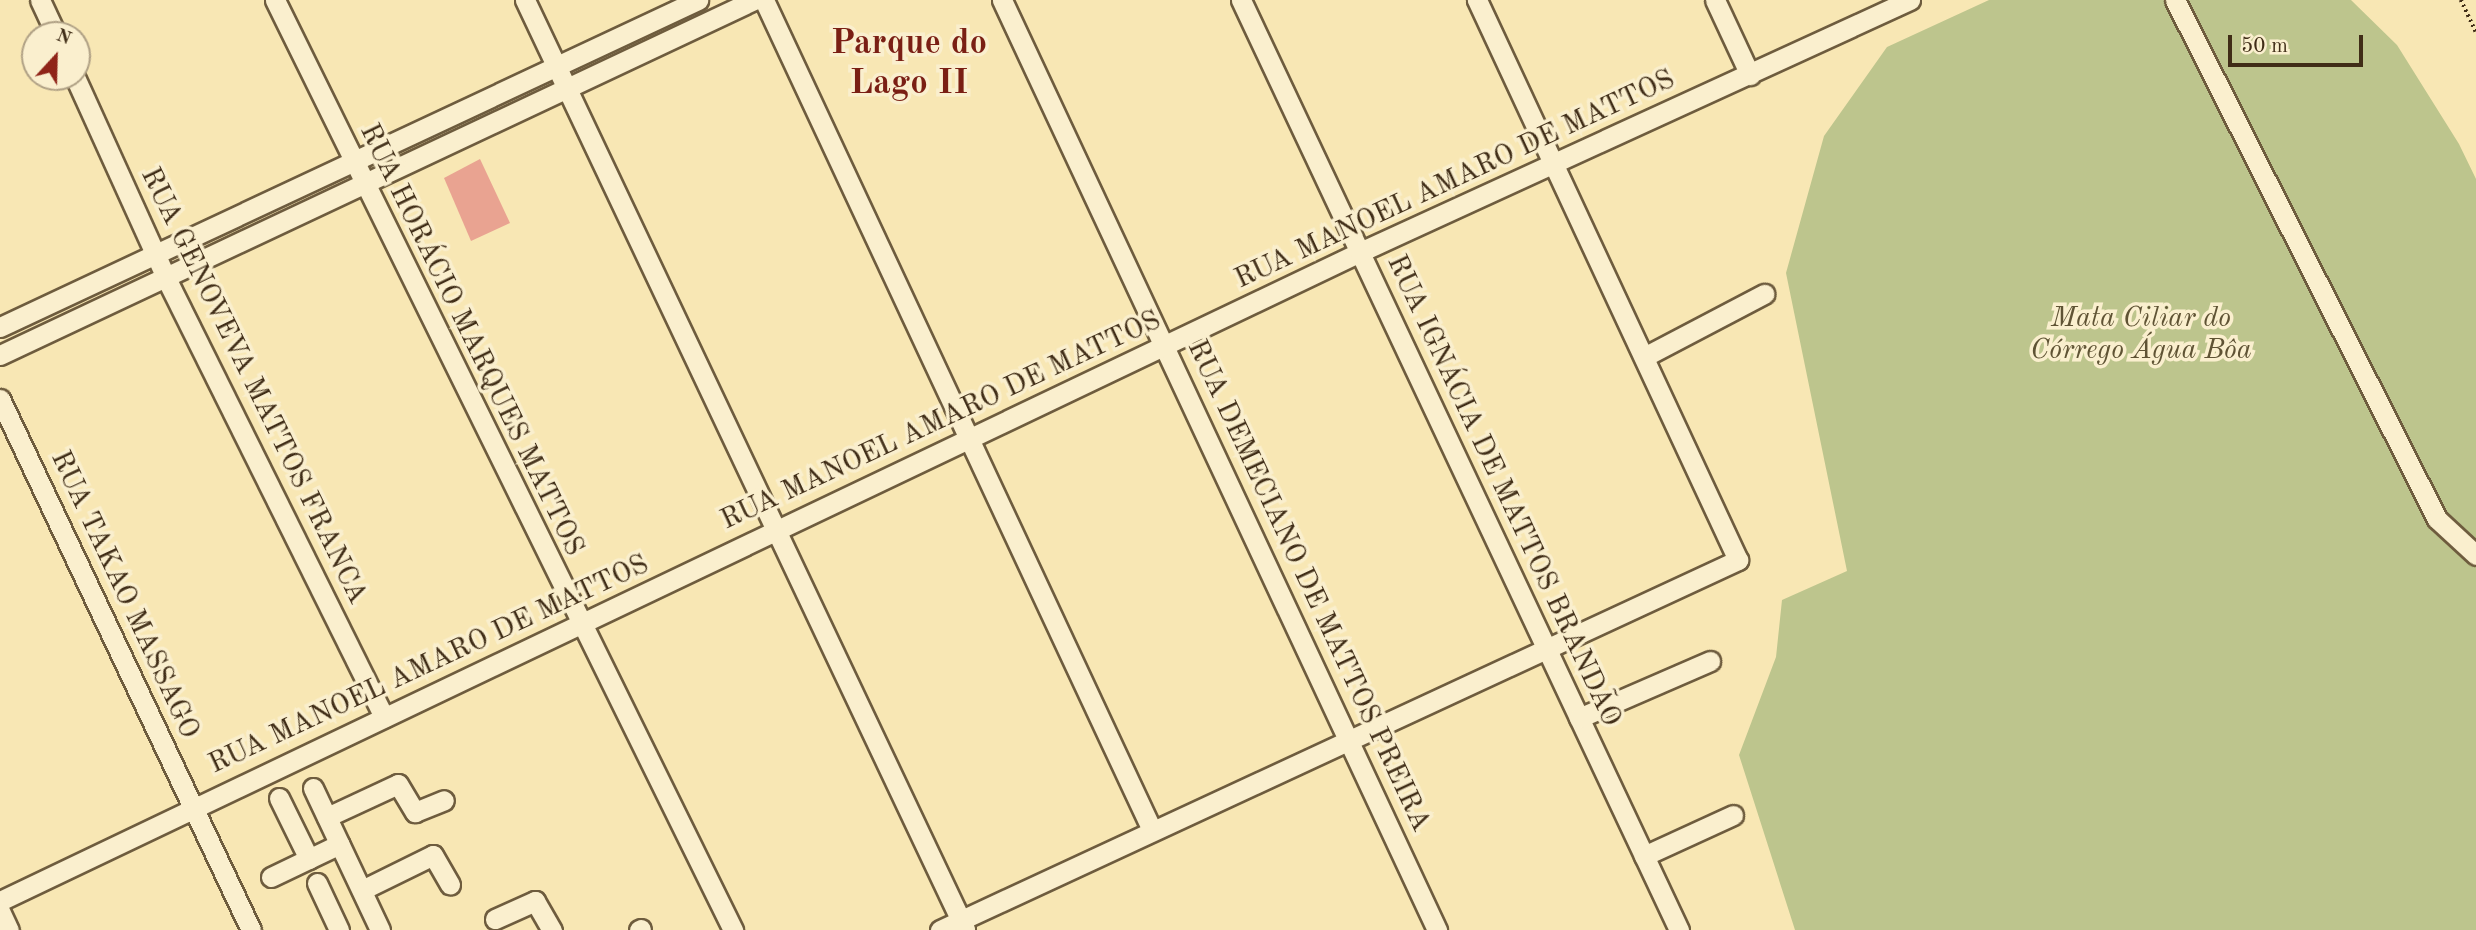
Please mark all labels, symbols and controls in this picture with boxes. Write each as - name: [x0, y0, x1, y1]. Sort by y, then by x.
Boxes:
- north arrow: [21, 21, 91, 91]
- scale bar: [2231, 21, 2366, 65]
- district label: Parque do Lago II: [831, 23, 987, 105]
- text: N: [53, 26, 74, 49]
- text: 50 m: [2241, 36, 2288, 57]
- street label: RUA MANOEL AMARO DE MATTOS: [1230, 63, 1680, 297]
- street label: RUA HORÁCIO MARQUES MATTOS: [351, 118, 591, 562]
- street label: RUA GENOVEVA MATTOS FRANCA: [132, 162, 374, 610]
- street label: RUA IGNÁCIA DE MATTOS BRANDÃO: [1379, 250, 1627, 732]
- park label: Mata Ciliar do Córrego Água Bôa: [2030, 302, 2252, 368]
- street label: RUA MANOEL AMARO DE MATTOS: [716, 304, 1166, 538]
- street label: RUA DEMECIANO DE MATTOS PREIRA: [1179, 335, 1437, 837]
- street label: RUA TAKAO MASSAGO: [42, 446, 206, 744]
- street label: RUA MANOEL AMARO DE MATTOS: [204, 548, 654, 782]

